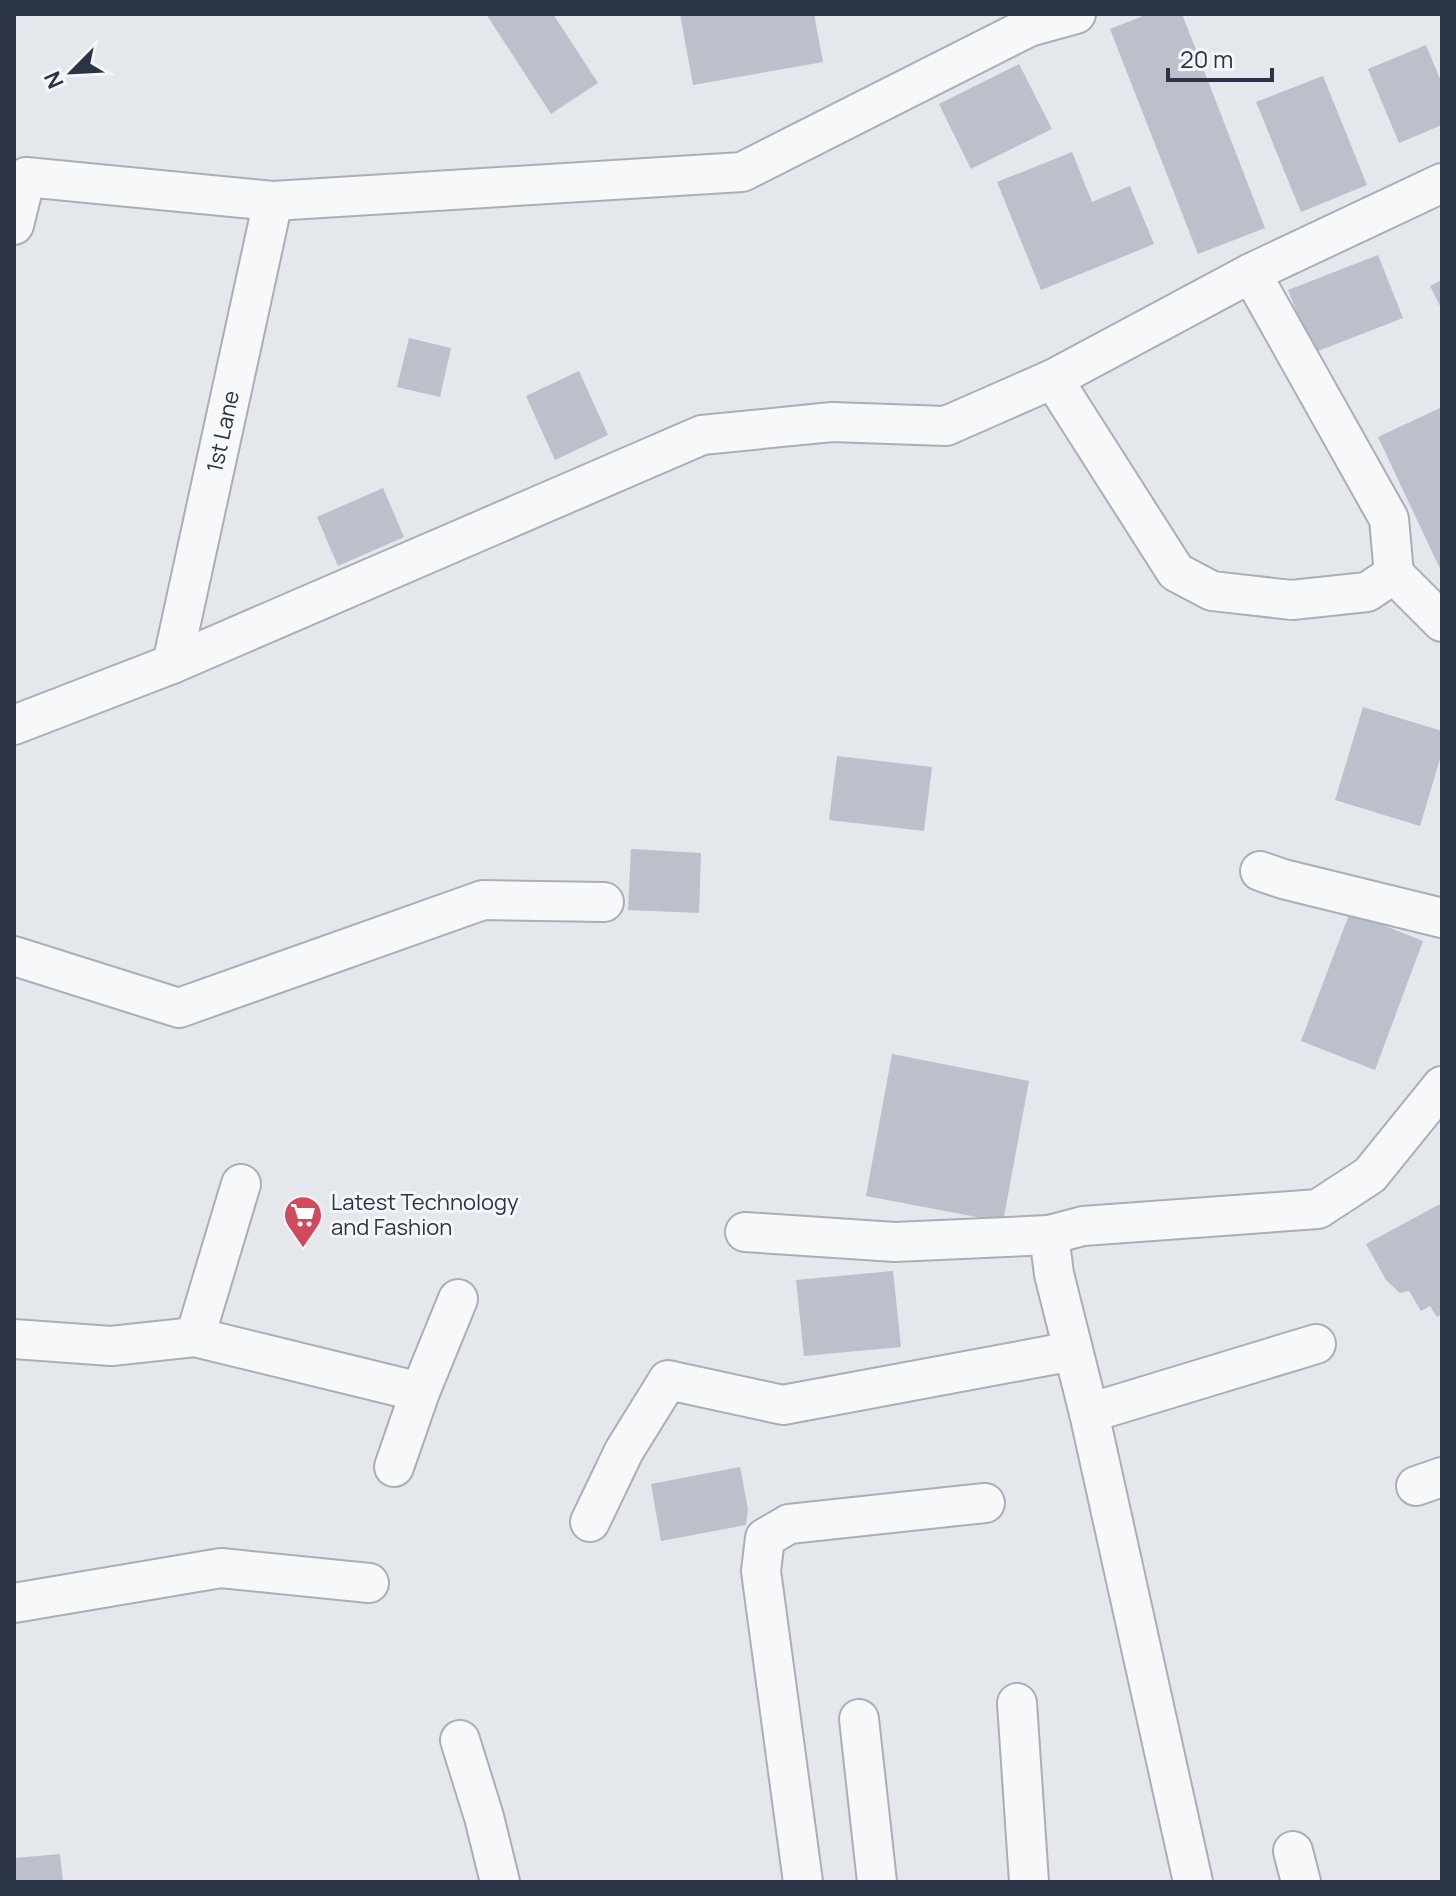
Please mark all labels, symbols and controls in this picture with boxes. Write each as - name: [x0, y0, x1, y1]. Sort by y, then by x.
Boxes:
- north arrow: [32, 32, 112, 112]
- scale bar: [1168, 32, 1272, 82]
- text: 20 m: [1180, 42, 1233, 75]
- text: N: [37, 67, 71, 93]
- street label: 1st Lane: [199, 388, 246, 475]
- place label: Latest Technology and Fashion: [331, 1187, 519, 1242]
- supermarket icon: Latest Technology and Fashion: [282, 1194, 324, 1249]

